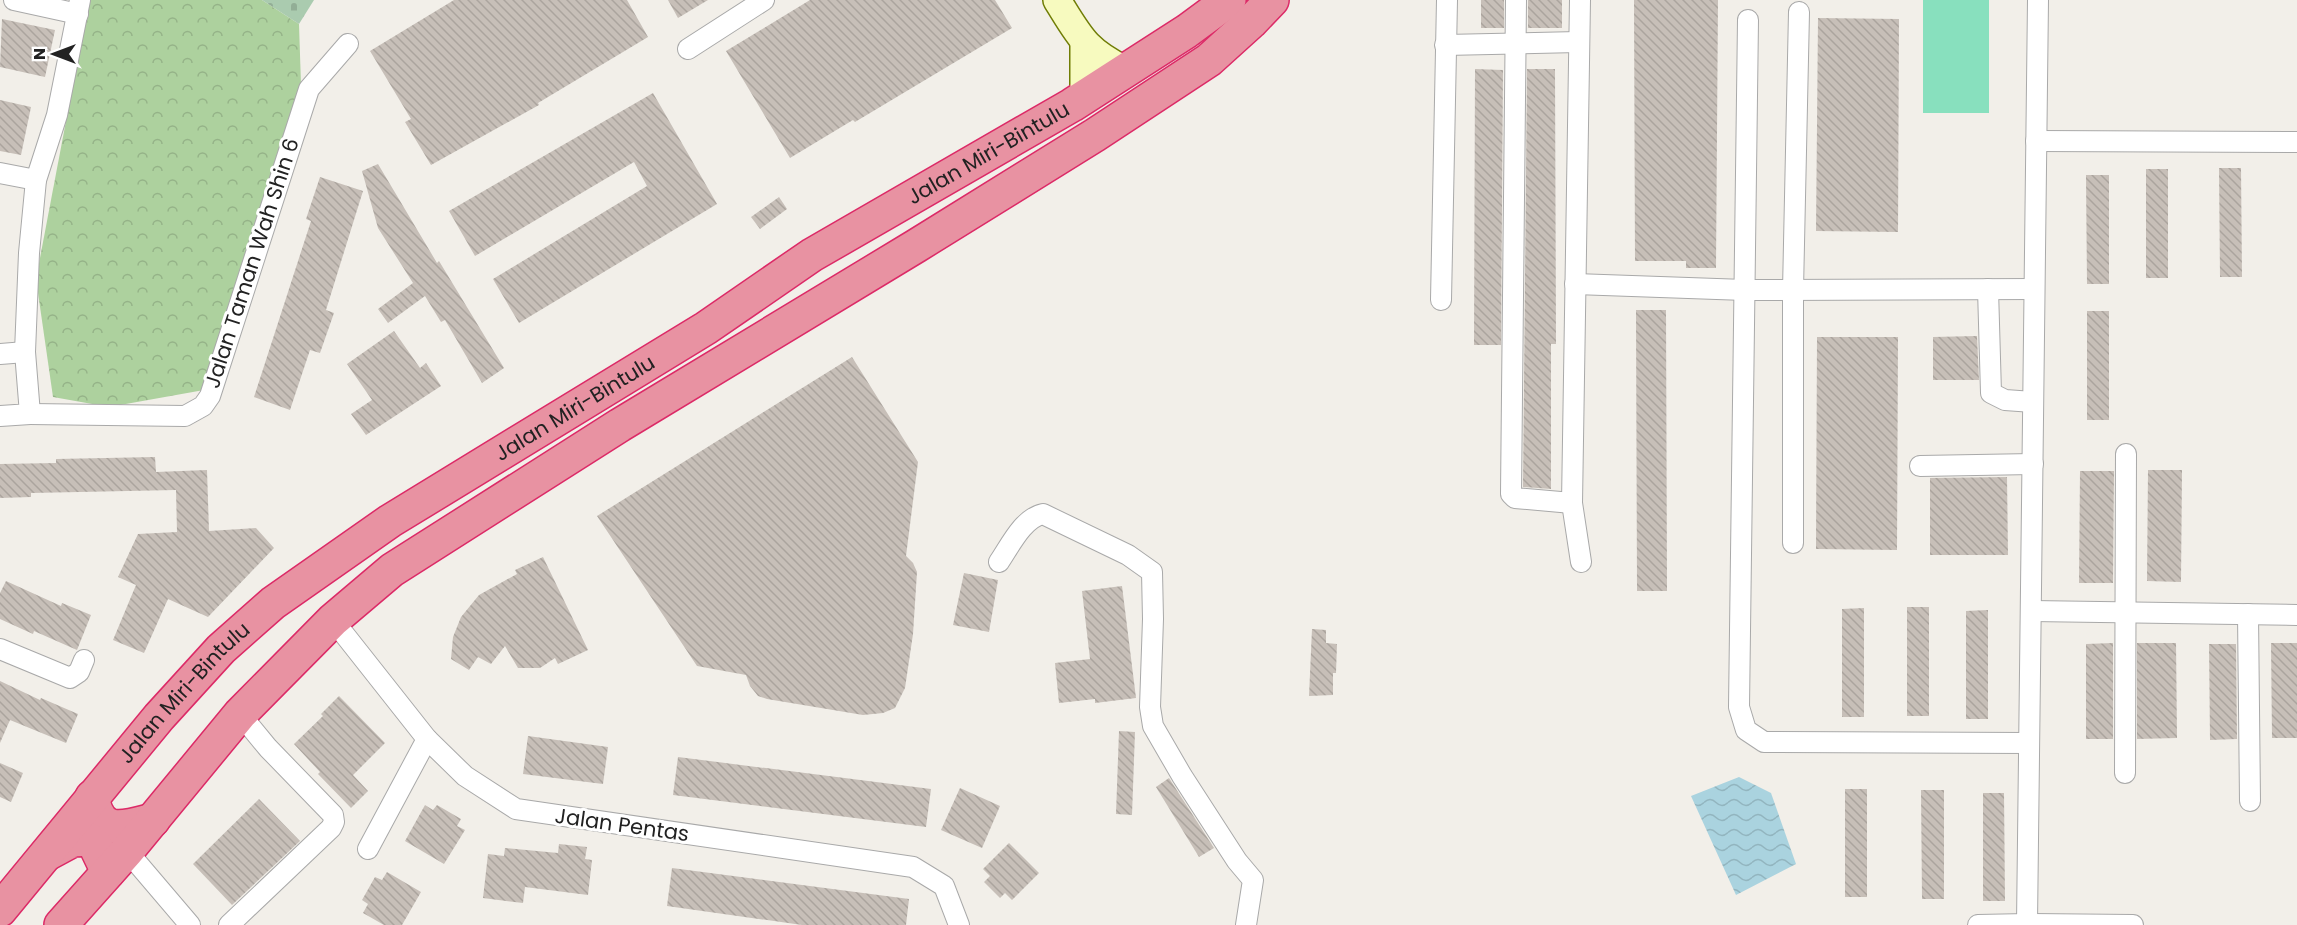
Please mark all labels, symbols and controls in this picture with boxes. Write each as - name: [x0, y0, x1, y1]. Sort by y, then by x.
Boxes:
- north arrow: [24, 24, 84, 84]
- text: N: [28, 48, 51, 60]
- street label: Jalan Miri-Bintulu: [902, 95, 1075, 211]
- street label: Jalan Taman Wah Shin 6: [197, 134, 306, 392]
- street label: Jalan Miri-Bintulu: [489, 348, 660, 468]
- street label: Jalan Miri-Bintulu: [111, 615, 256, 770]
- street label: Jalan Pentas: [553, 801, 691, 848]

